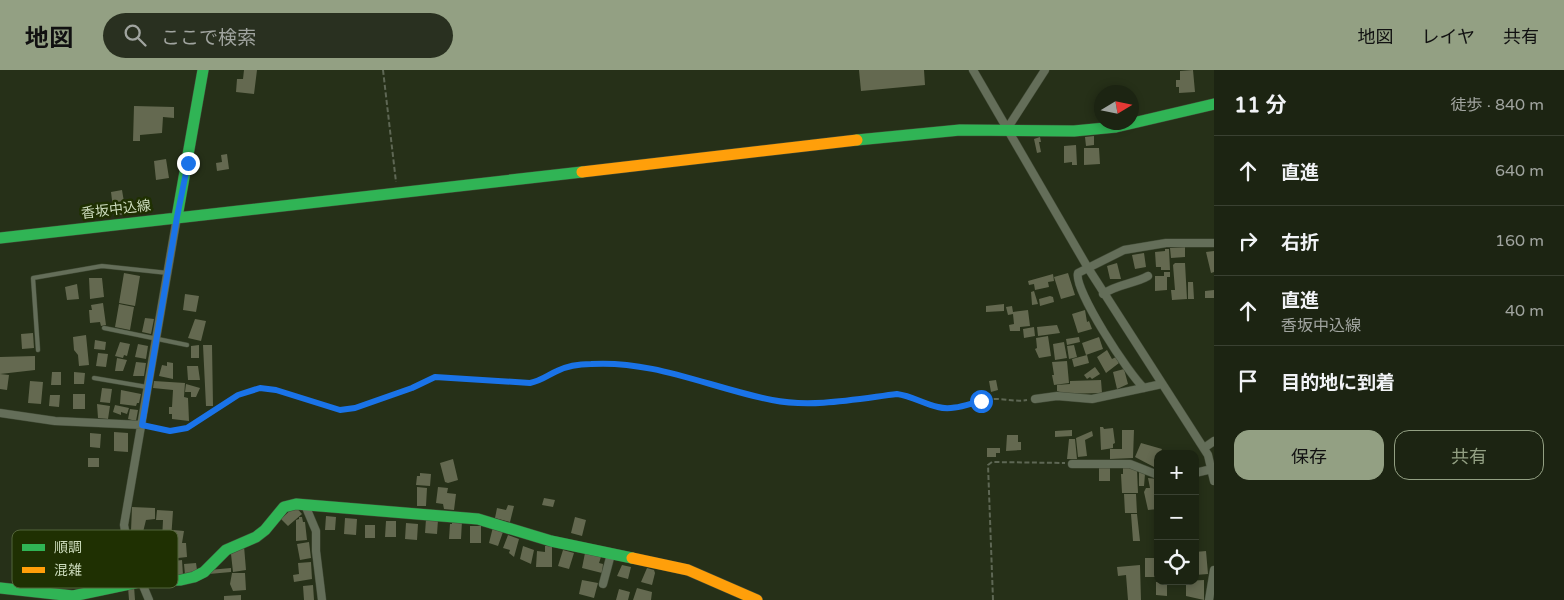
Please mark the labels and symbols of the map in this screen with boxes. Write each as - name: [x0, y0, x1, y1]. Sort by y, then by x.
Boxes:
- north arrow: [1094, 85, 1139, 130]
- route end: [177, 152, 200, 175]
- street label: 香坂中込線: [80, 197, 152, 222]
- route start: [970, 390, 993, 413]
- legend: [12, 530, 178, 588]
- text: 順調: [54, 539, 82, 556]
- text: 混雑: [54, 562, 82, 579]

